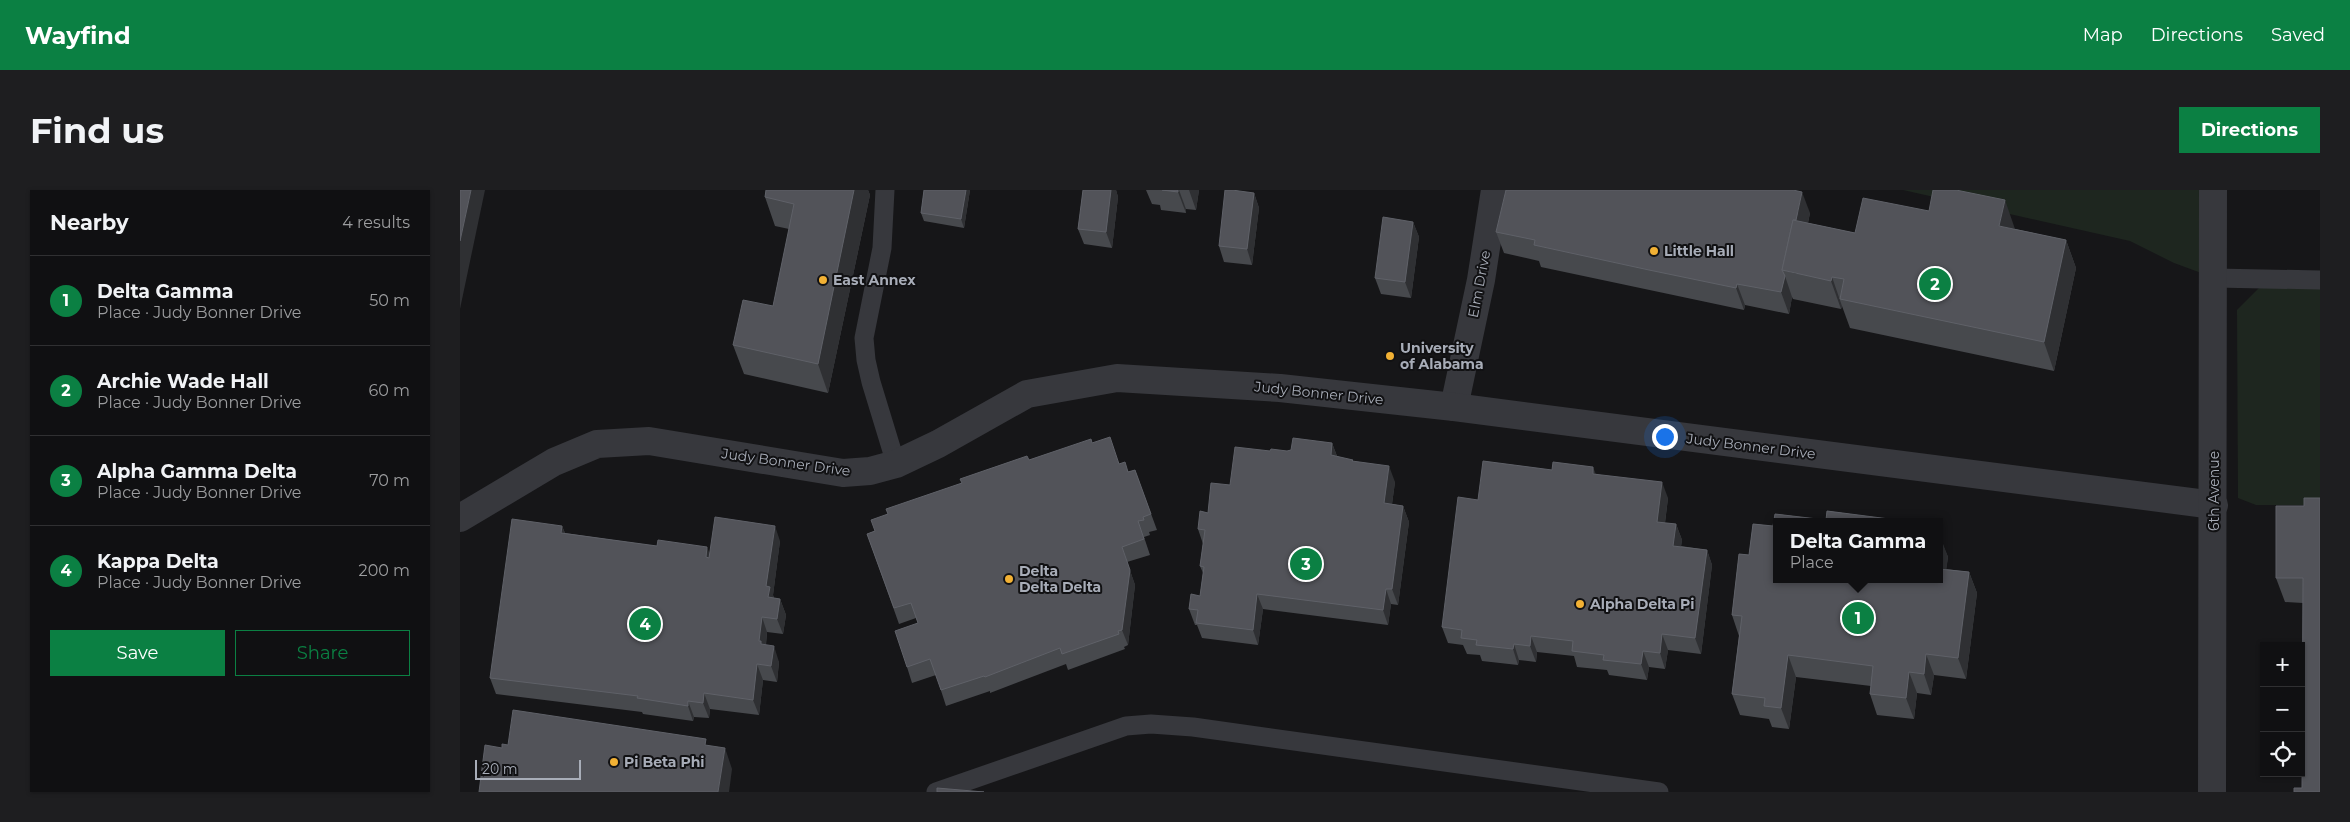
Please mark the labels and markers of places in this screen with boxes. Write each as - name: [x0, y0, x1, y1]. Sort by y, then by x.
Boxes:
- place label: Little Hall: [1664, 242, 1734, 260]
- marker: Little Hall: [1648, 245, 1660, 257]
- pin: 2: [1919, 265, 1951, 303]
- place label: East Annex: [833, 271, 916, 289]
- marker: East Annex: [817, 274, 829, 286]
- place label: University of Alabama: [1400, 339, 1484, 373]
- marker: University of Alabama: [1384, 350, 1396, 362]
- pin: 3: [1290, 545, 1322, 583]
- place label: Delta Delta Delta: [1019, 562, 1101, 596]
- marker: Delta Delta Delta: [1003, 573, 1015, 585]
- place label: Alpha Delta Pi: [1589, 595, 1694, 613]
- marker: Alpha Delta Pi: [1574, 598, 1586, 610]
- pin: 1: [1842, 599, 1874, 637]
- pin: 4: [629, 605, 661, 643]
- place label: Pi Beta Phi: [624, 753, 705, 771]
- marker: Pi Beta Phi: [608, 756, 620, 768]

